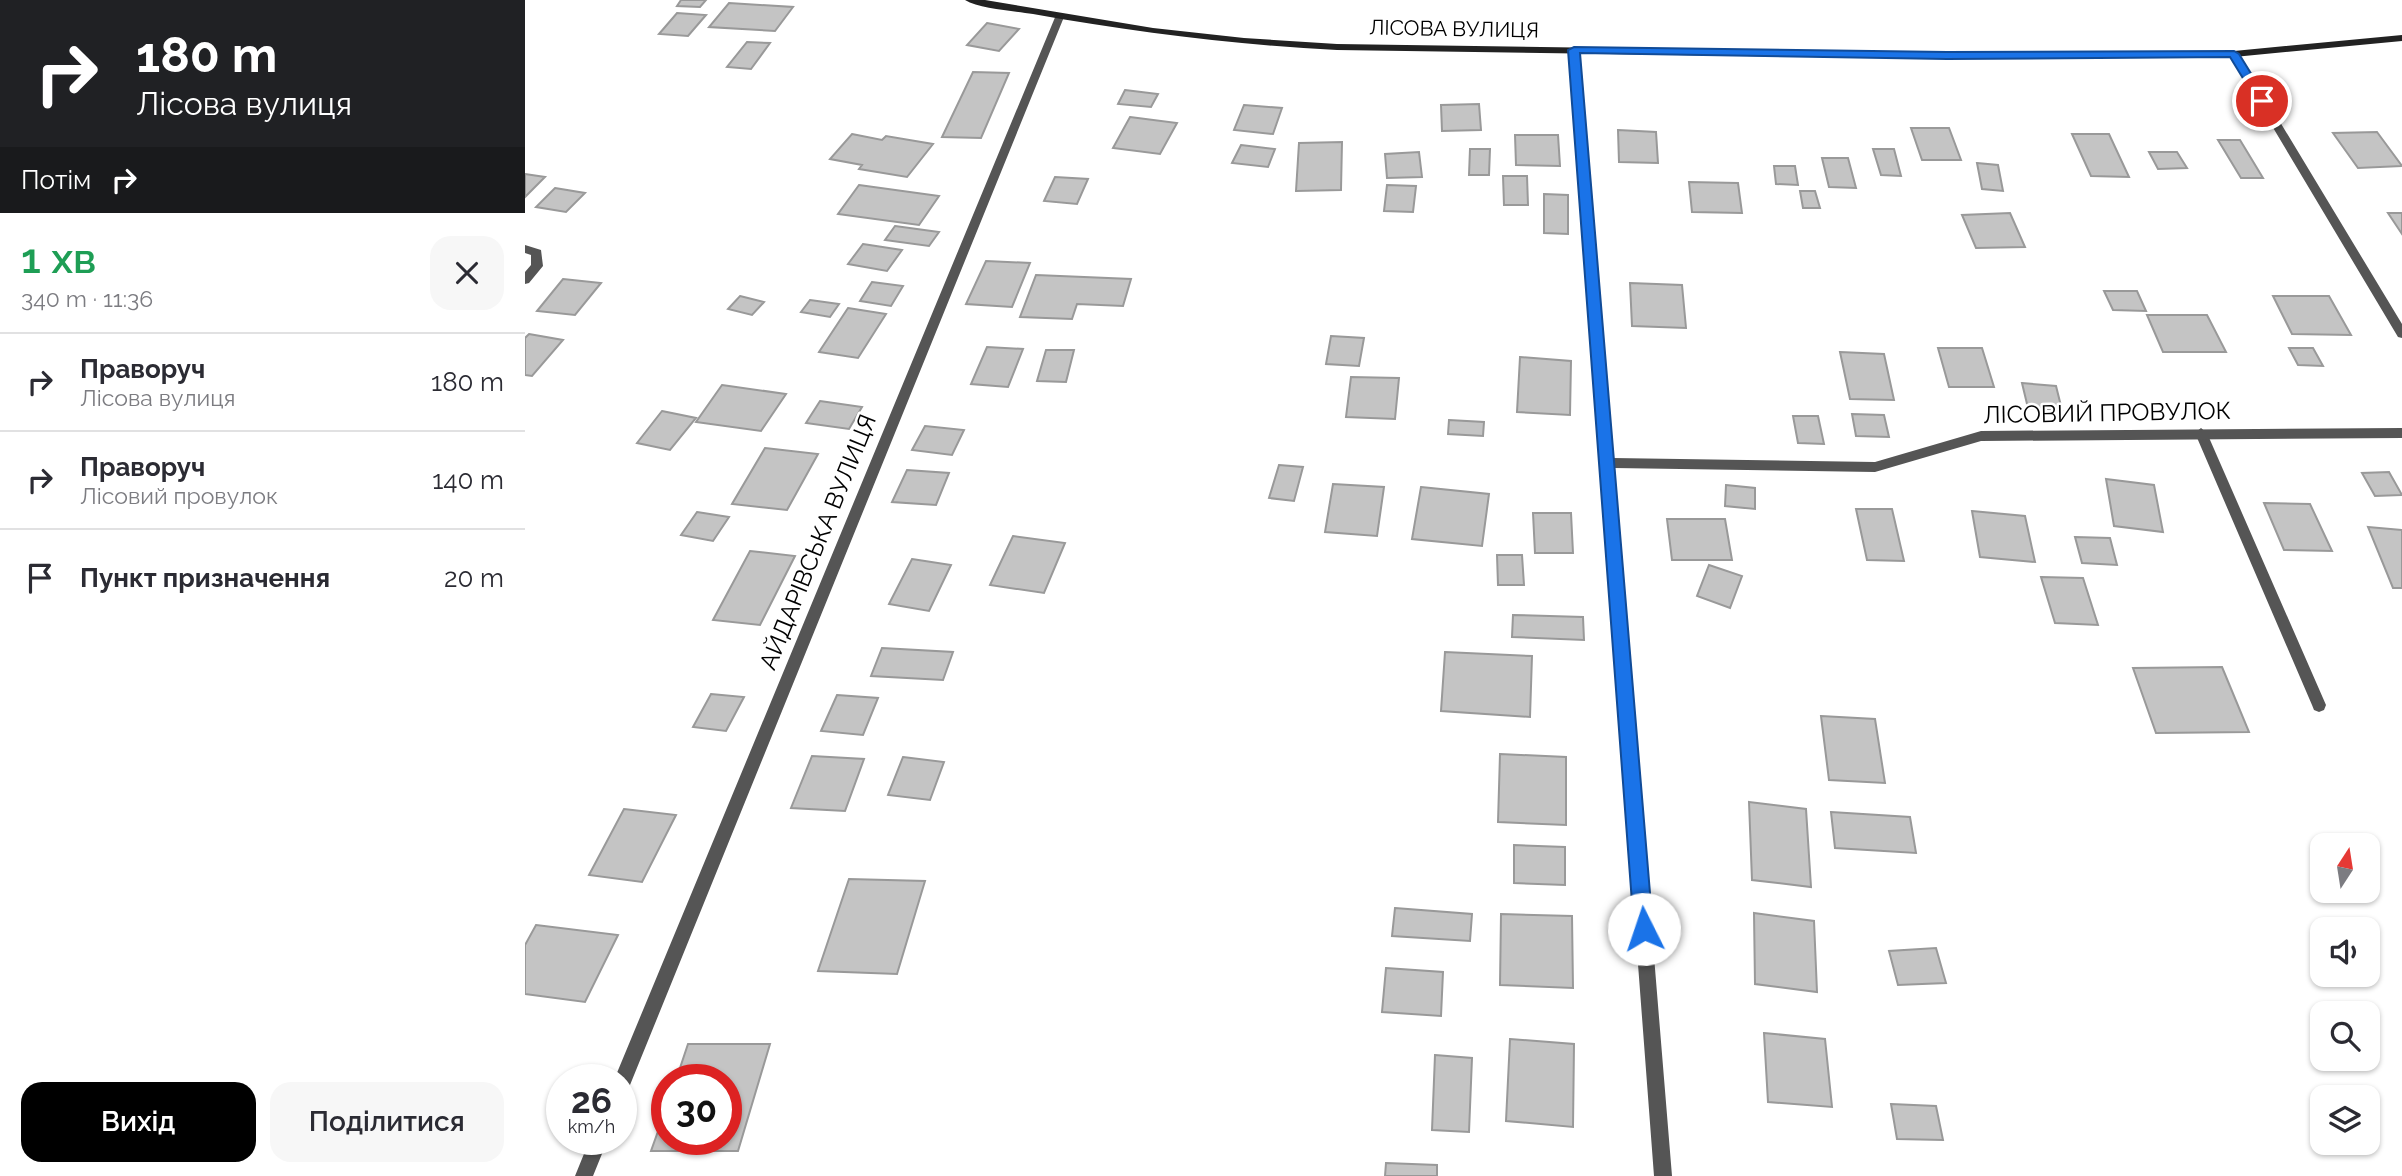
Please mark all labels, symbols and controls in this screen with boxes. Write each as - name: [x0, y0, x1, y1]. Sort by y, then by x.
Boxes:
- street label: ЛІСОВА ВУЛИЦЯ: [1369, 15, 1539, 42]
- text: 180 m: [136, 26, 277, 83]
- icon: right: [21, 28, 112, 119]
- pin: [2232, 71, 2292, 131]
- icon: arrive: [2243, 82, 2281, 120]
- text: Лісова вулиця: [136, 85, 352, 122]
- icon: right: [105, 161, 143, 199]
- text: Потім: [21, 165, 91, 195]
- text: 1 хв: [21, 234, 96, 283]
- button: close: [430, 236, 504, 310]
- text: 340 m · 11:36: [21, 285, 153, 312]
- text: Праворуч: [80, 354, 205, 384]
- icon: right: [21, 363, 59, 401]
- text: 180 m: [431, 367, 504, 397]
- text: Лісова вулиця: [80, 384, 235, 411]
- street label: ЛІСОВИЙ ПРОВУЛОК: [1983, 396, 2231, 429]
- street label: АЙДАРІВСЬКА ВУЛИЦЯ: [753, 410, 882, 674]
- text: Праворуч: [80, 452, 205, 482]
- icon: right: [21, 461, 59, 499]
- text: 140 m: [432, 465, 504, 495]
- text: Лісовий провулок: [80, 482, 278, 509]
- icon: arrive: [21, 559, 59, 597]
- text: Пункт призначення: [80, 563, 330, 593]
- text: 20 m: [444, 563, 504, 593]
- north arrow: [2310, 833, 2380, 903]
- map controls: [2310, 833, 2380, 1155]
- position arrow: [1607, 892, 1681, 966]
- button: sound: [2310, 917, 2380, 987]
- button: search: [2310, 1001, 2380, 1071]
- speed limit sign: 30: [651, 1064, 742, 1155]
- text: 26: [571, 1080, 612, 1121]
- button: Вихід: [21, 1082, 256, 1162]
- button: Поділитися: [270, 1082, 504, 1162]
- button: layers: [2310, 1085, 2380, 1155]
- text: km/h: [568, 1116, 615, 1137]

